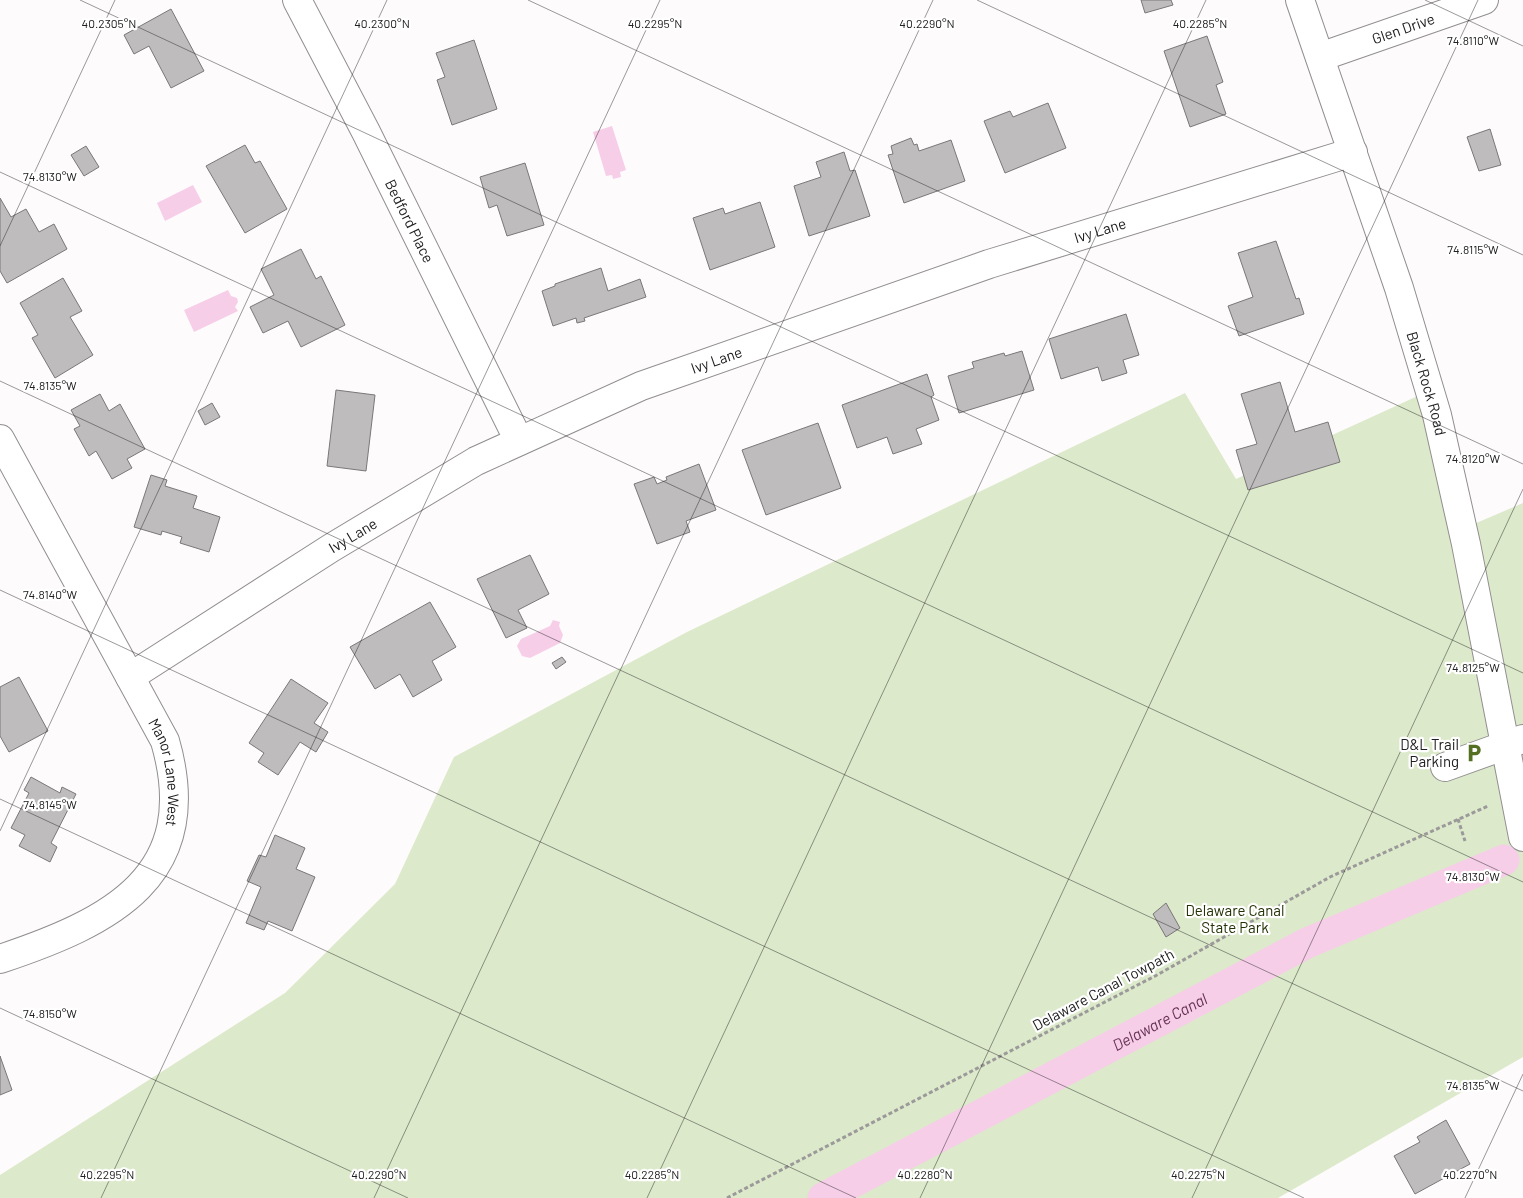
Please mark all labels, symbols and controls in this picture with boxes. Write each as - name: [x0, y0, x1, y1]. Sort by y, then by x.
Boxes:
- street label: Glen Drive: [1369, 9, 1437, 47]
- text: 40.2305°N: [82, 16, 136, 30]
- text: 40.2300°N: [354, 16, 410, 30]
- text: 40.2295°N: [628, 16, 682, 30]
- text: 40.2290°N: [899, 16, 955, 30]
- text: 40.2285°N: [1173, 16, 1227, 30]
- text: 74.8110°W: [1447, 33, 1499, 47]
- text: 74.8130°W: [23, 169, 77, 183]
- street label: Bedford Place: [382, 176, 438, 265]
- street label: Ivy Lane: [1072, 213, 1128, 246]
- text: 74.8115°W: [1447, 242, 1499, 256]
- street label: Black Rock Road: [1403, 329, 1450, 437]
- street label: Ivy Lane: [688, 342, 744, 377]
- text: 74.8135°W: [23, 378, 77, 392]
- text: 74.8120°W: [1446, 451, 1500, 465]
- street label: Ivy Lane: [325, 514, 380, 556]
- text: 74.8140°W: [23, 587, 78, 601]
- text: 74.8125°W: [1446, 660, 1500, 674]
- street label: Manor Lane West: [145, 715, 183, 828]
- place label: D&L Trail Parking: [1400, 735, 1459, 770]
- parking icon: D&L Trail Parking: [1463, 742, 1485, 764]
- text: 74.8145°W: [23, 797, 77, 811]
- text: 74.8130°W: [1446, 869, 1500, 883]
- park label: Delaware Canal State Park: [1186, 901, 1284, 936]
- street label: Delaware Canal Towpath: [1029, 944, 1177, 1034]
- water label: Delaware Canal: [1108, 988, 1210, 1054]
- text: 74.8150°W: [23, 1006, 77, 1020]
- text: 74.8135°W: [1446, 1078, 1500, 1092]
- text: 40.2295°N: [80, 1167, 134, 1181]
- text: 40.2290°N: [351, 1167, 407, 1181]
- text: 40.2285°N: [625, 1167, 679, 1181]
- text: 40.2280°N: [897, 1167, 953, 1181]
- text: 40.2275°N: [1171, 1167, 1225, 1181]
- text: 40.2270°N: [1443, 1167, 1497, 1181]

